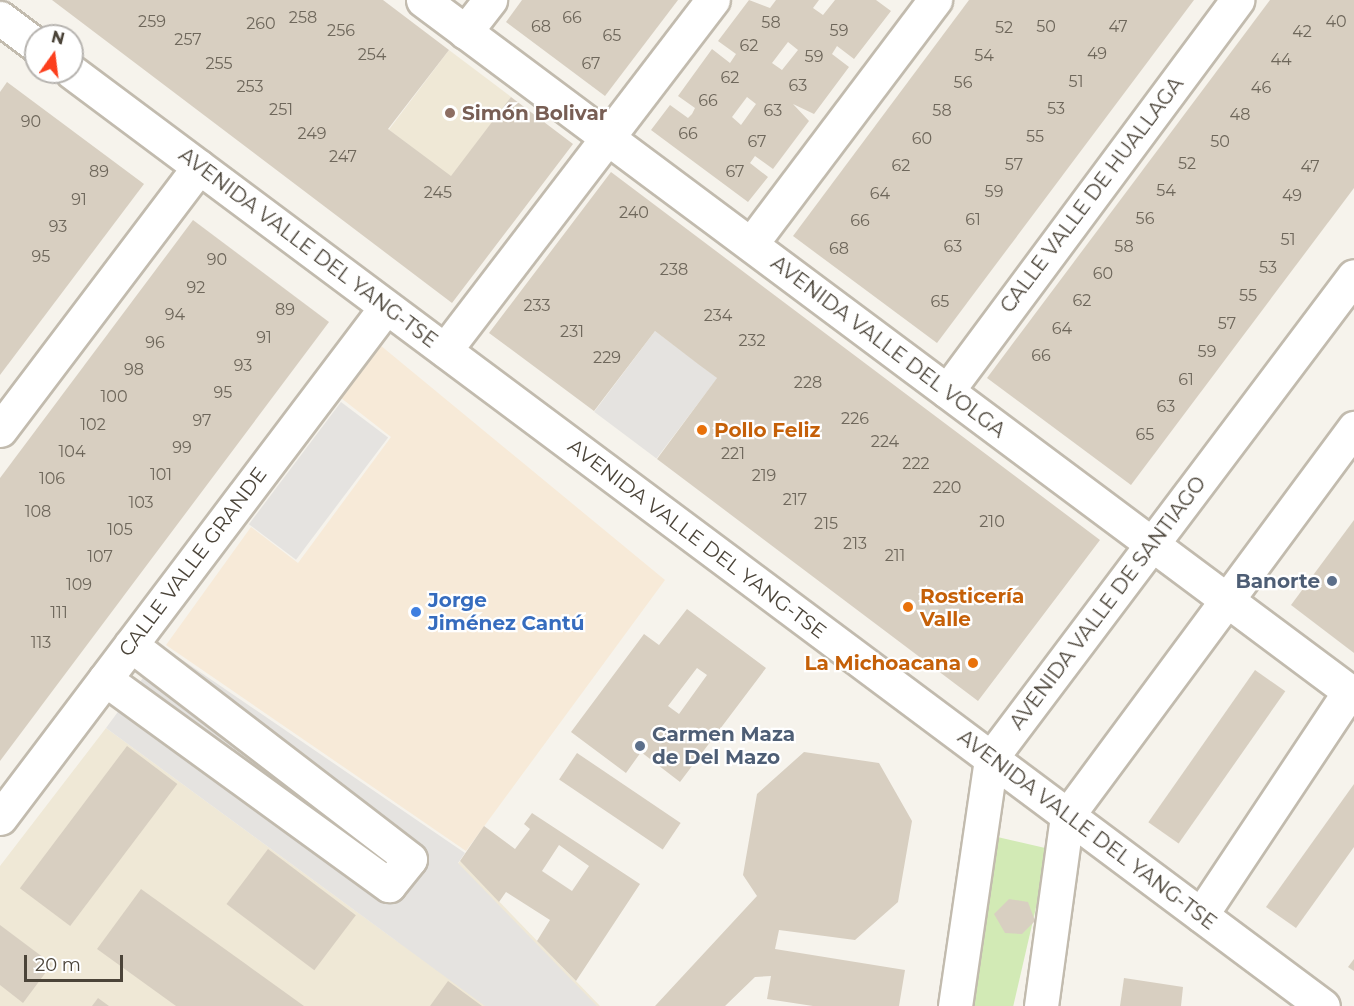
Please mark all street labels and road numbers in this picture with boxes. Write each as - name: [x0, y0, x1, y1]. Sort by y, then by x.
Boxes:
- street label: CALLE VALLE DE HUALLAGA: [995, 72, 1189, 318]
- street label: AVENIDA VALLE DEL YANG-TSE: [174, 143, 442, 353]
- street label: AVENIDA VALLE DEL VOLGA: [766, 251, 1010, 443]
- street label: AVENIDA VALLE DEL YANG-TSE: [563, 434, 831, 644]
- street label: CALLE VALLE GRANDE: [114, 463, 272, 661]
- street label: AVENIDA VALLE DE SANTIAGO: [1005, 472, 1211, 734]
- street label: AVENIDA VALLE DEL YANG-TSE: [953, 725, 1221, 935]

